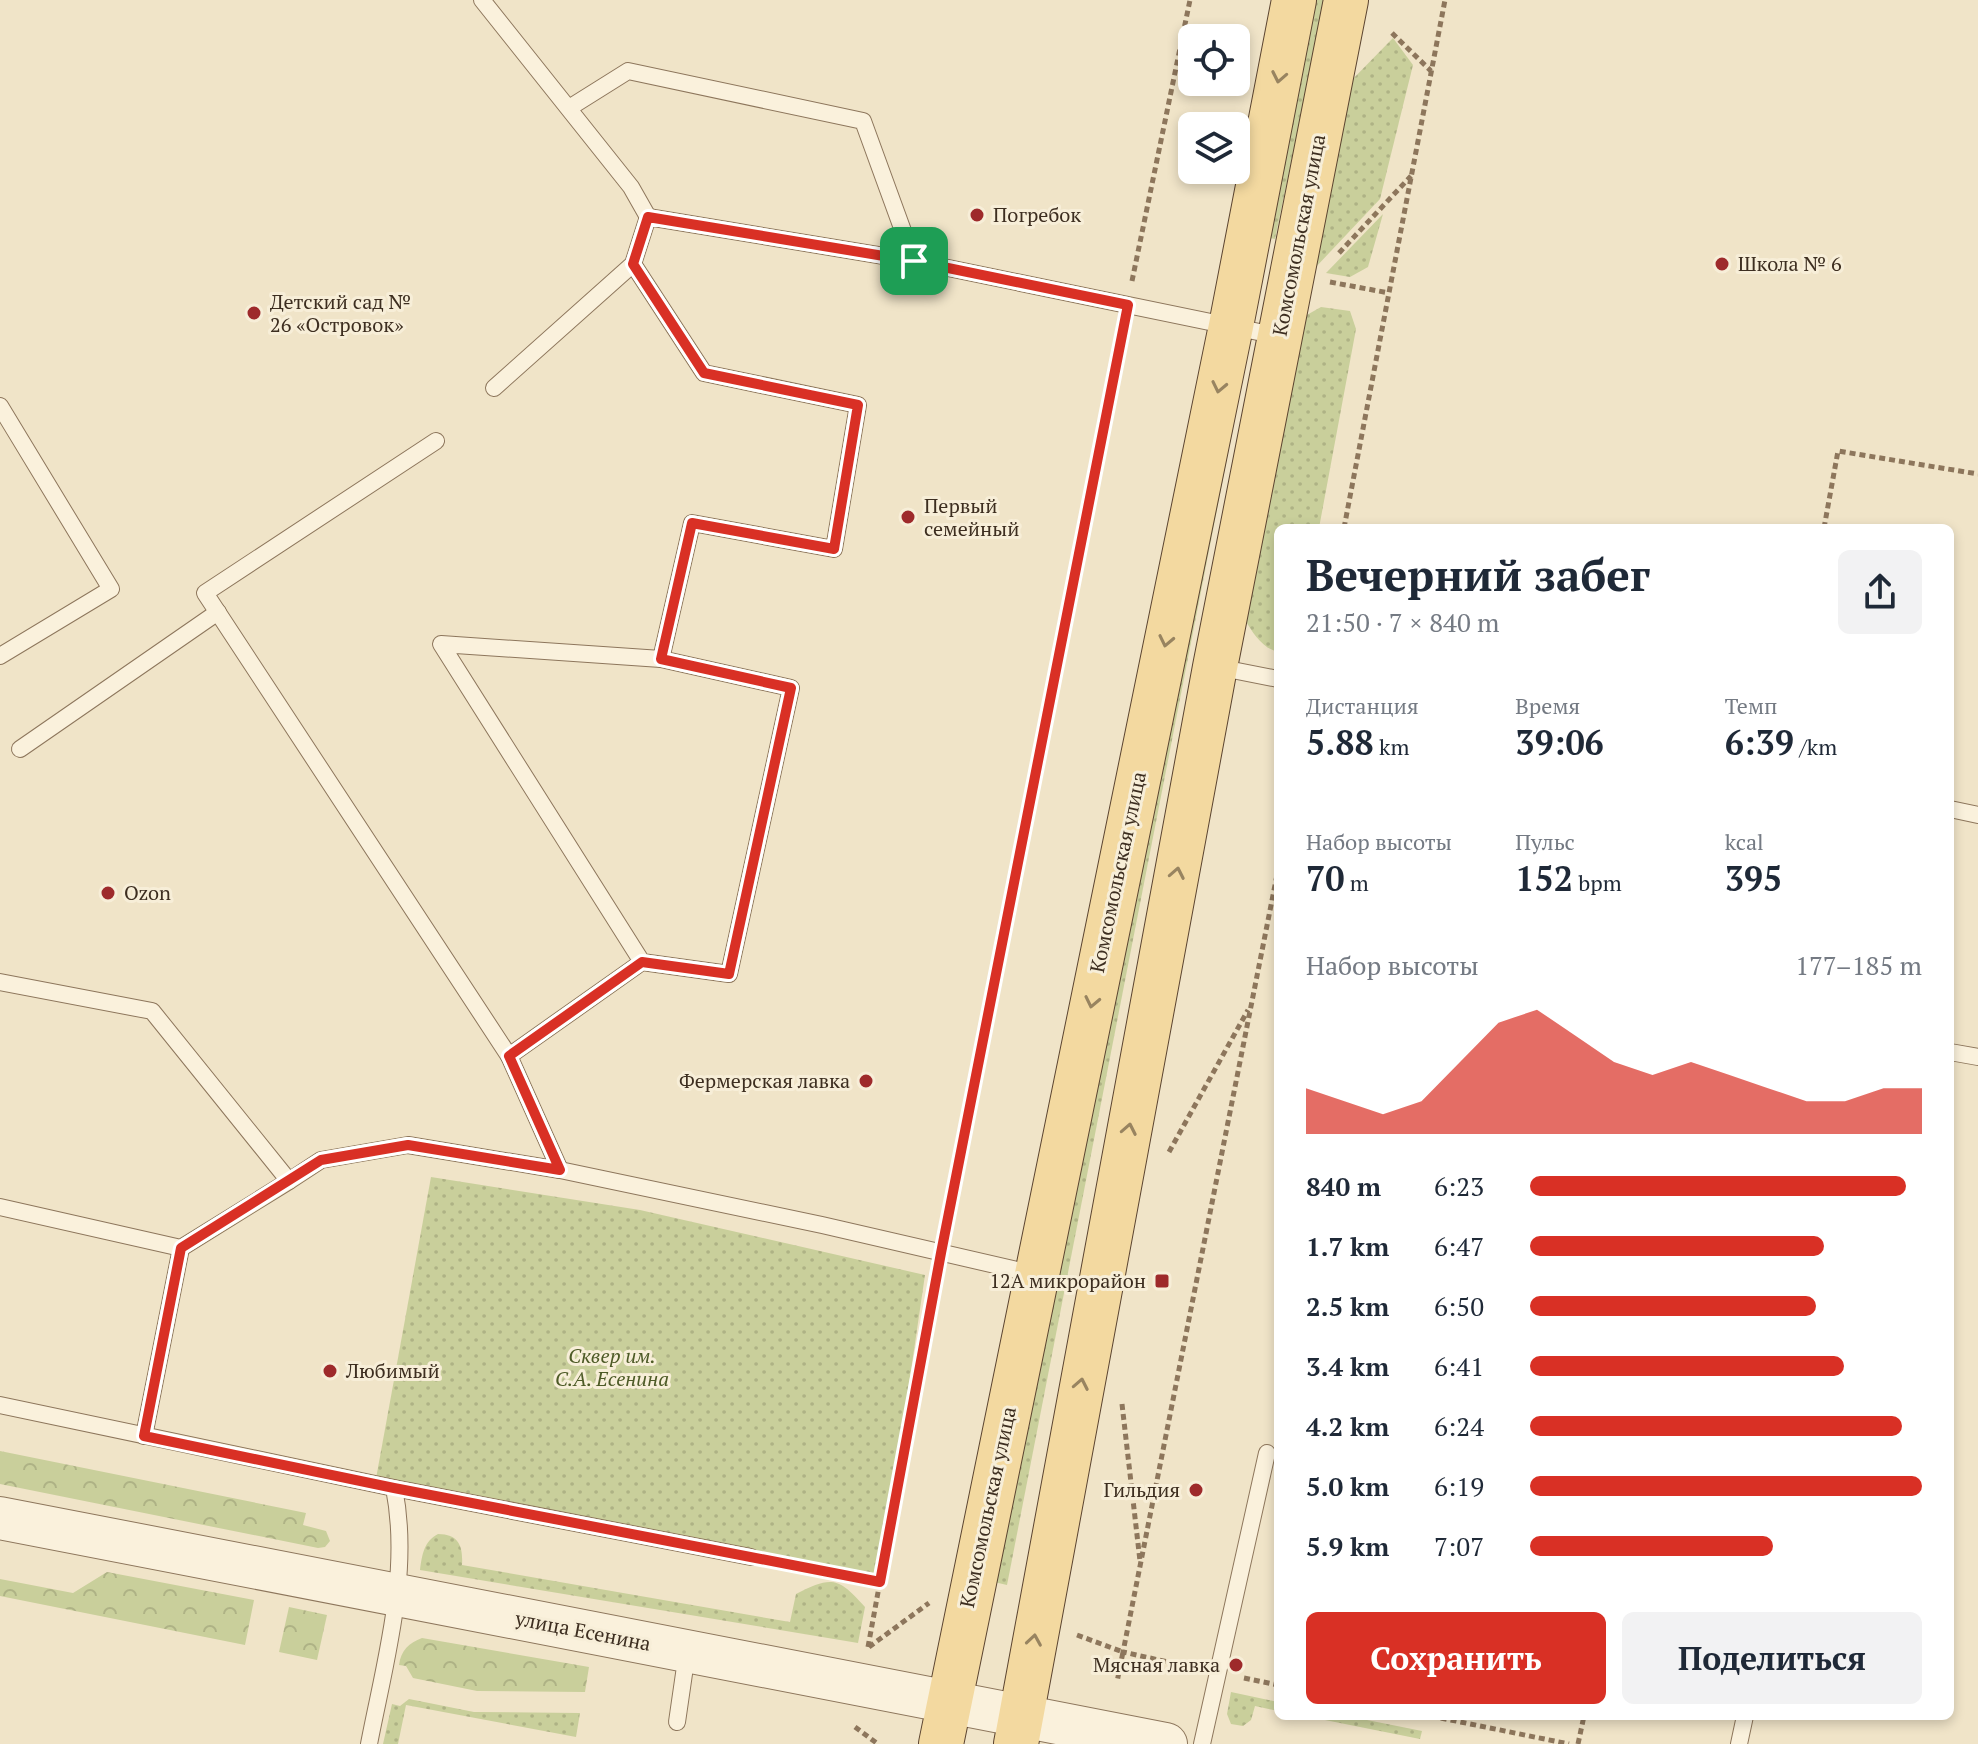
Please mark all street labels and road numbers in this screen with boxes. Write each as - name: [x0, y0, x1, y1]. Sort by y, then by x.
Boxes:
- street label: Комсомольская улица: [1266, 132, 1331, 338]
- street label: Комсомольская улица: [1083, 769, 1152, 975]
- street label: Комсомольская улица: [953, 1404, 1022, 1610]
- street label: улица Есенина: [512, 1604, 653, 1657]

